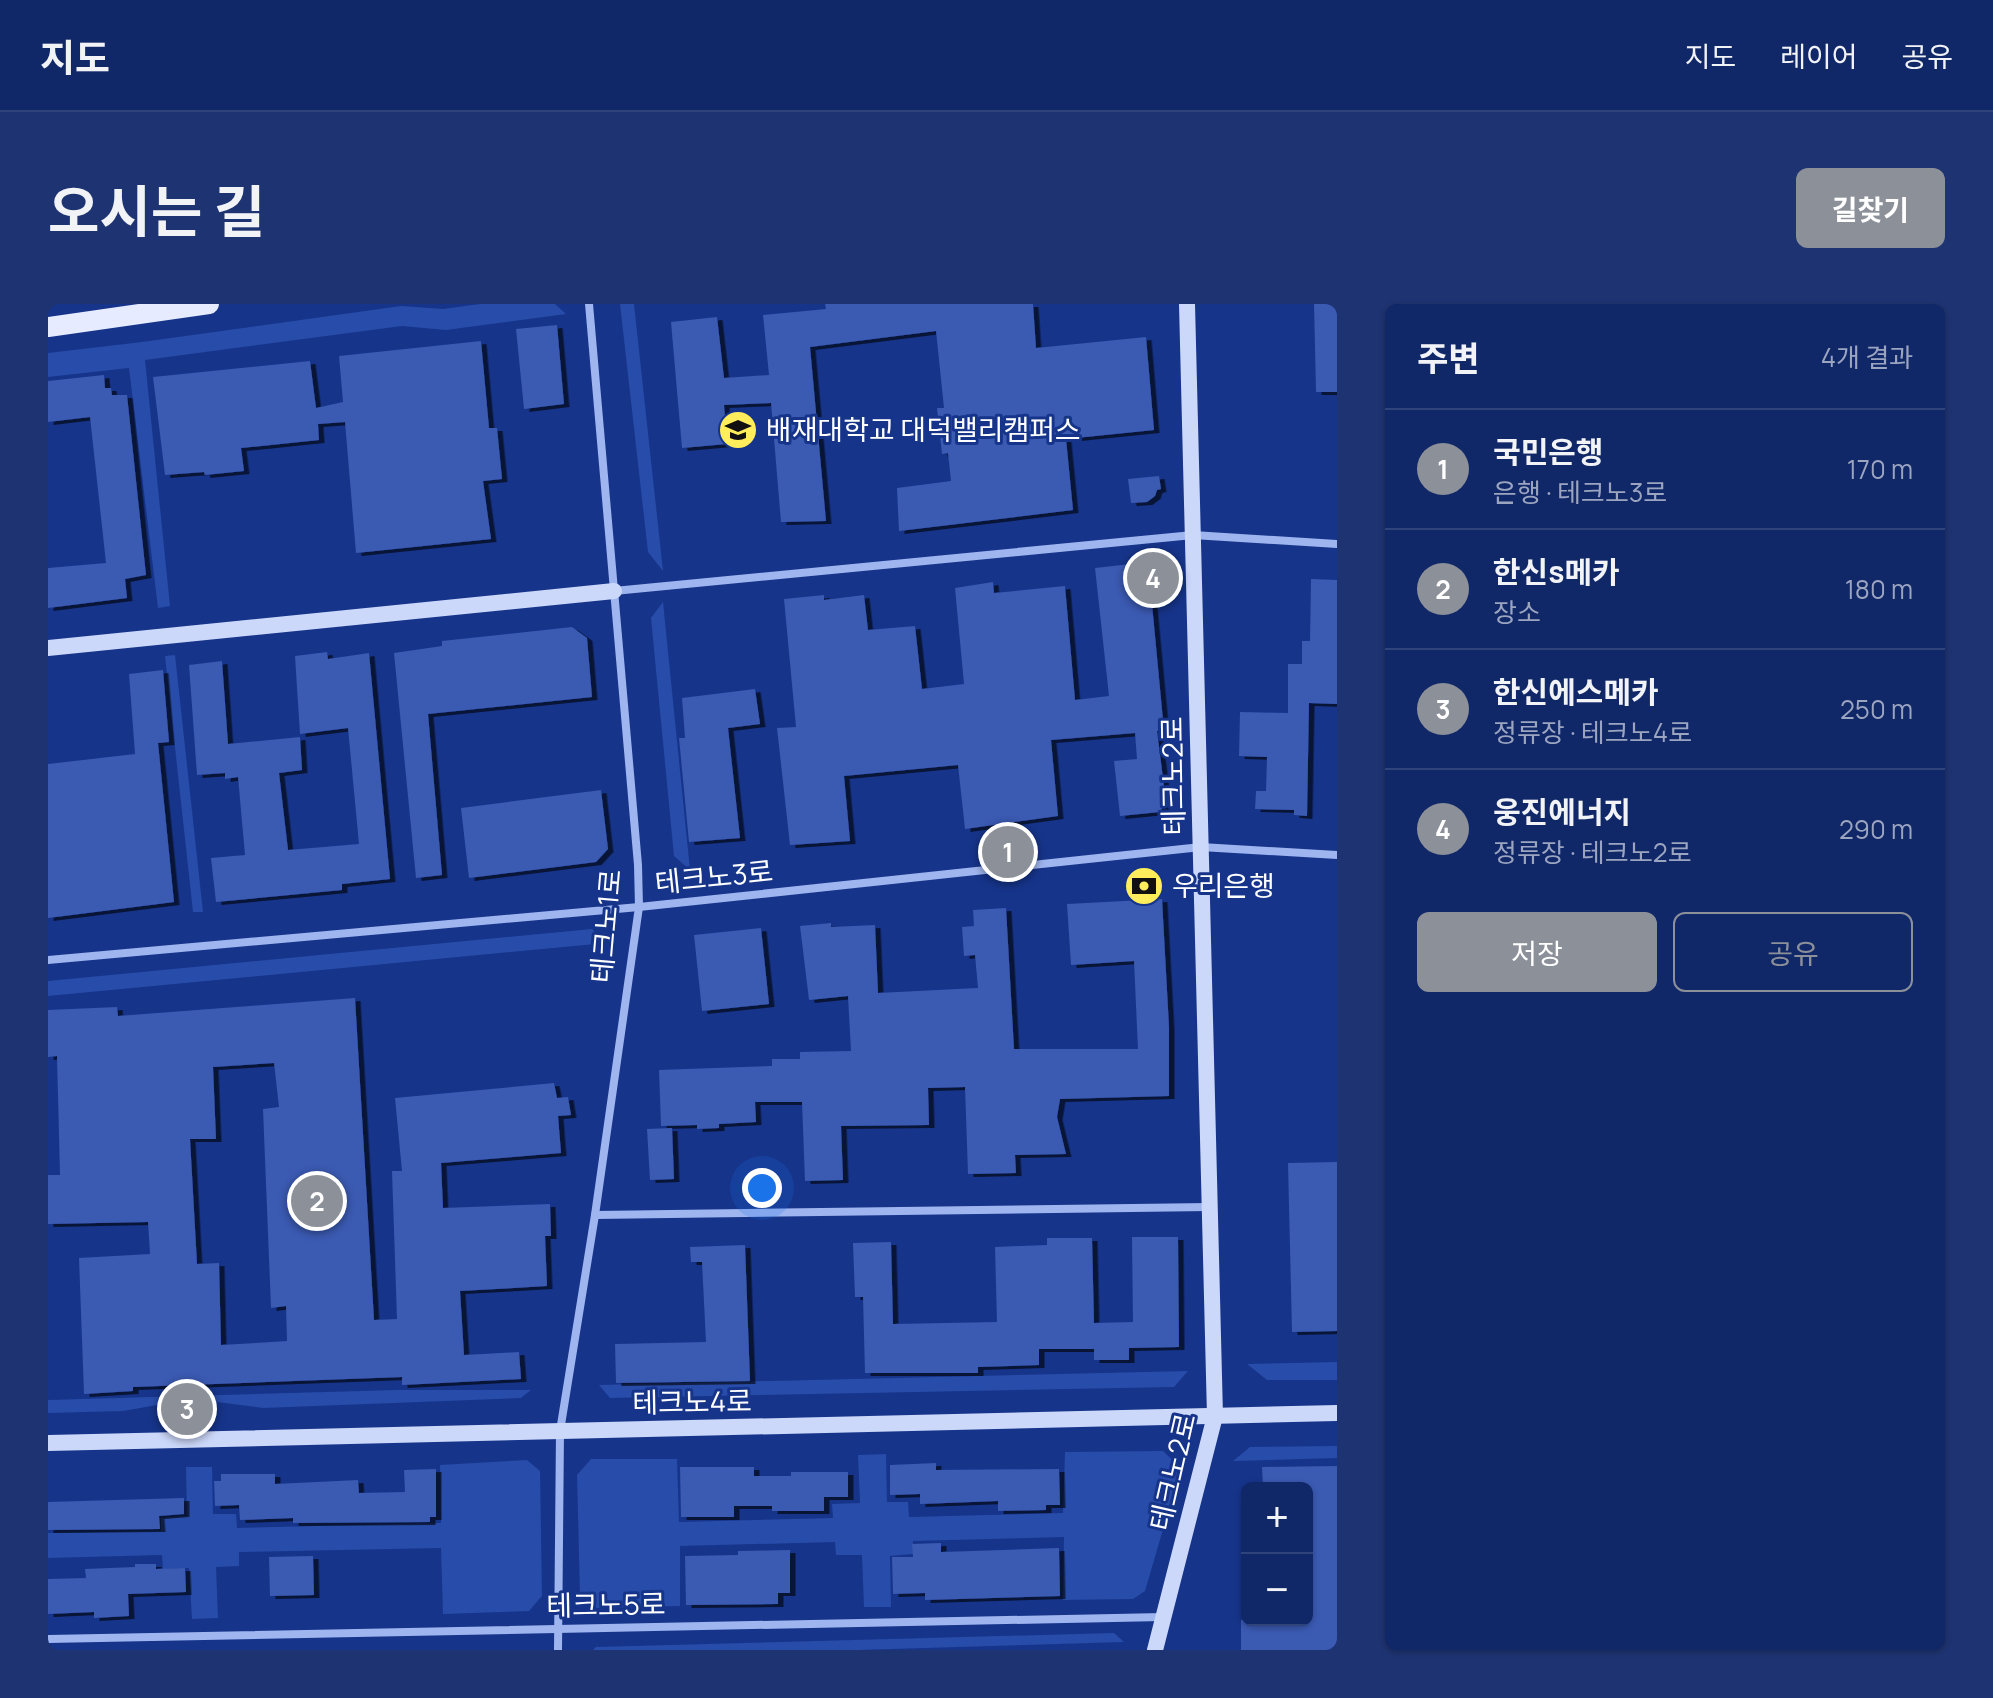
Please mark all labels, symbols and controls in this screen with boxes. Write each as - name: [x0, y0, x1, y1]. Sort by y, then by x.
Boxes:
- text: 지도: [40, 31, 110, 83]
- text: 지도: [1685, 37, 1736, 75]
- text: 레이어: [1780, 37, 1857, 75]
- text: 공유: [1901, 37, 1953, 75]
- button: 길찾기: [1796, 168, 1945, 248]
- text: 오시는 길: [48, 172, 265, 249]
- text: 주변: [1417, 335, 1480, 381]
- text: 4개 결과: [1821, 339, 1913, 375]
- school or university icon: 배재대학교 대덕밸리캠퍼스: [717, 409, 759, 451]
- place label: 배재대학교 대덕밸리캠퍼스: [766, 410, 1081, 448]
- text: 국민은행: [1493, 431, 1603, 472]
- text: 1: [1437, 451, 1449, 487]
- text: 170 m: [1847, 451, 1913, 487]
- text: 은행 · 테크노3로: [1493, 474, 1667, 510]
- pin: 4: [1127, 548, 1179, 608]
- text: 한신s메카: [1493, 551, 1620, 592]
- text: 2: [1435, 571, 1451, 607]
- text: 180 m: [1845, 571, 1913, 607]
- text: 장소: [1493, 594, 1541, 630]
- text: 한신에스메카: [1493, 671, 1659, 712]
- text: 3: [1435, 691, 1451, 727]
- text: 250 m: [1840, 691, 1913, 727]
- text: 정류장 · 테크노4로: [1493, 714, 1692, 750]
- street label: 테크노2로: [1152, 716, 1192, 836]
- text: 웅진에너지: [1493, 791, 1631, 832]
- text: 4: [1435, 811, 1451, 847]
- text: 290 m: [1839, 811, 1913, 847]
- pin: 1: [982, 822, 1034, 882]
- text: 정류장 · 테크노2로: [1493, 834, 1692, 870]
- street label: 테크노3로: [653, 851, 775, 901]
- bank icon: 우리은행: [1123, 865, 1165, 907]
- place label: 우리은행: [1172, 866, 1275, 904]
- street label: 테크노1로: [581, 867, 629, 984]
- button: 저장: [1417, 912, 1657, 992]
- button: 공유: [1673, 912, 1913, 992]
- your location: [742, 1168, 782, 1208]
- pin: 2: [291, 1171, 343, 1231]
- pin: 3: [161, 1379, 213, 1439]
- street label: 테크노4로: [632, 1381, 752, 1421]
- street label: 테크노2로: [1140, 1410, 1204, 1534]
- map controls: [1241, 1482, 1313, 1626]
- button: +: [1241, 1482, 1313, 1554]
- button: −: [1241, 1554, 1313, 1626]
- street label: 테크노5로: [546, 1584, 666, 1624]

